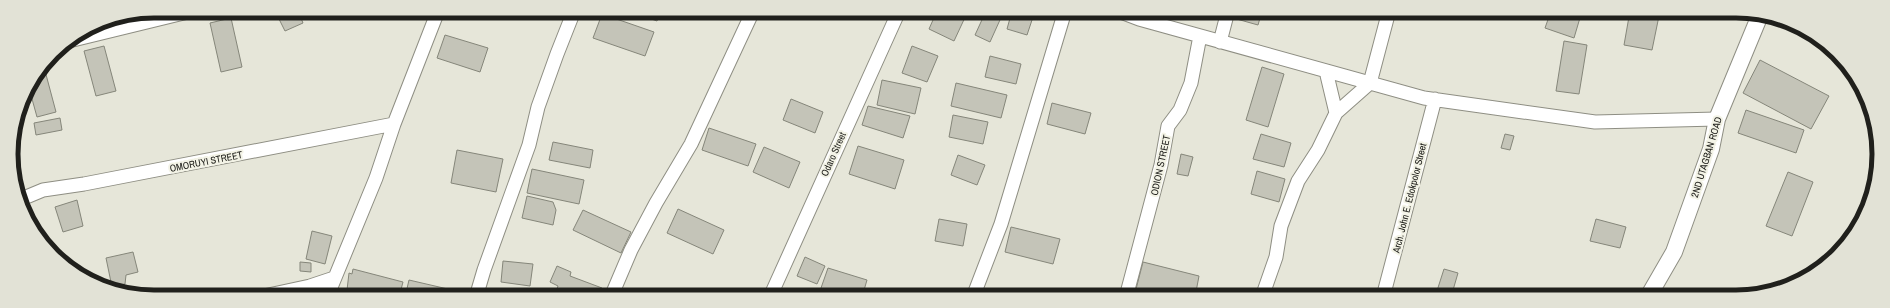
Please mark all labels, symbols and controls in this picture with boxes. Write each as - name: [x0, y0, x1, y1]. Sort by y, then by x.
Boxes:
- street label: 2ND UTAGBAN ROAD: [1688, 115, 1725, 199]
- street label: Odaro Street: [818, 129, 849, 178]
- street label: ODION STREET: [1148, 134, 1173, 197]
- street label: Arch. John E. Edokpolor Street: [1389, 141, 1430, 255]
- street label: OMORUYI STREET: [169, 148, 244, 175]

